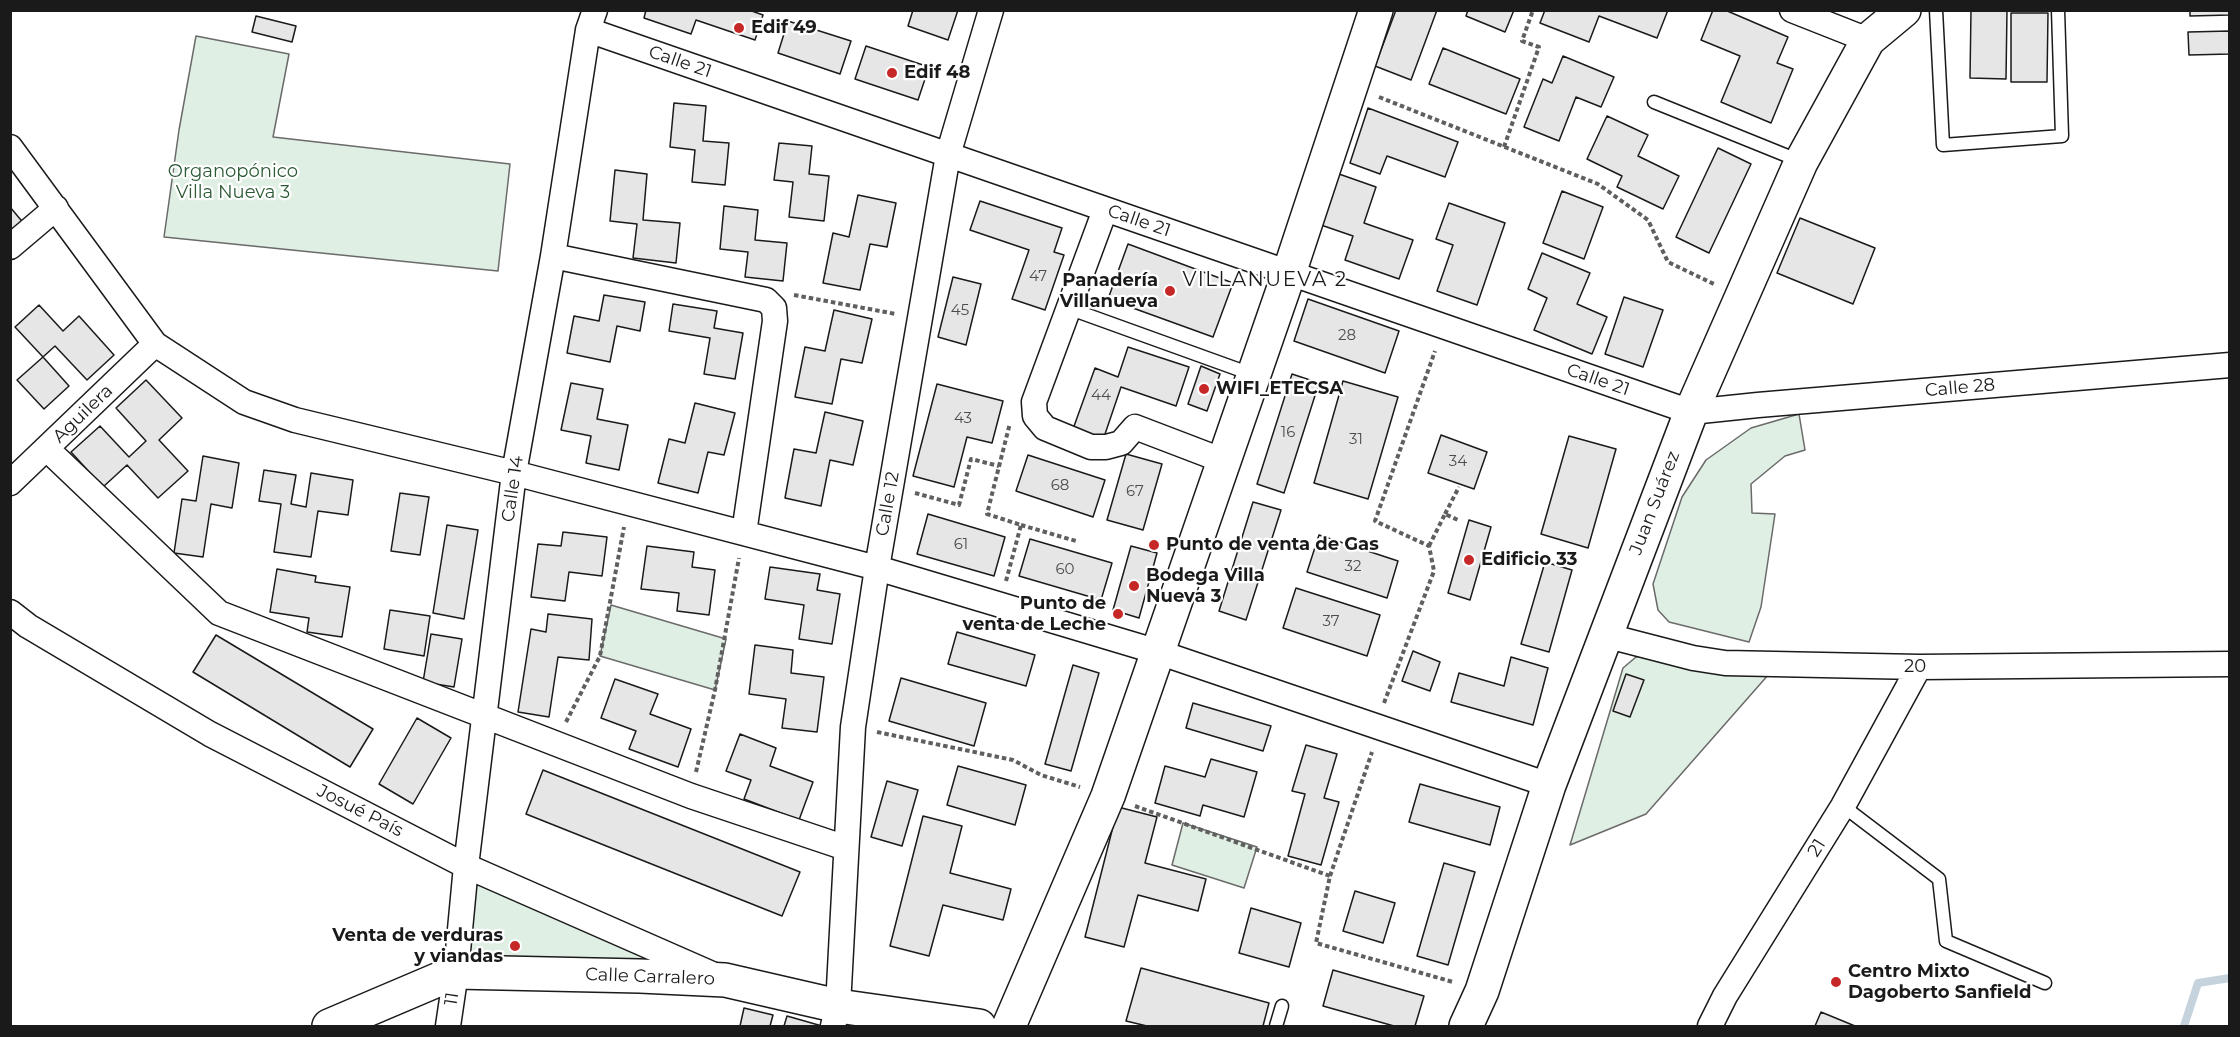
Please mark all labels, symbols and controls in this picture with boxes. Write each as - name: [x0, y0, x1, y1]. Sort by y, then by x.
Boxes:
- place label: Edif 49: [751, 17, 817, 39]
- marker: Edif 49: [732, 21, 746, 35]
- street label: Calle 21: [646, 41, 714, 83]
- place label: Edif 48: [904, 62, 970, 84]
- marker: Edif 48: [885, 66, 899, 80]
- park label: Organopónico Villa Nueva 3: [168, 161, 298, 204]
- street label: Calle 21: [1105, 200, 1173, 242]
- house number: 47: [1029, 268, 1047, 286]
- district label: VILLANUEVA 2: [1182, 268, 1348, 292]
- place label: Panadería Villanueva: [1060, 270, 1158, 312]
- marker: Panadería Villanueva: [1163, 284, 1177, 298]
- house number: 45: [951, 302, 969, 320]
- house number: 28: [1338, 327, 1356, 345]
- street label: Calle 21: [1564, 359, 1632, 401]
- street label: Calle 28: [1924, 374, 1996, 402]
- place label: WIFI_ETECSA: [1216, 378, 1343, 400]
- street label: Aguilera: [49, 380, 117, 448]
- marker: WIFI_ETECSA: [1197, 382, 1211, 396]
- house number: 44: [1091, 387, 1111, 405]
- house number: 43: [954, 410, 972, 428]
- house number: 16: [1281, 424, 1295, 442]
- house number: 31: [1349, 431, 1363, 449]
- street label: Juan Suárez: [1625, 448, 1685, 558]
- house number: 34: [1449, 453, 1467, 471]
- street label: Calle 14: [498, 454, 528, 524]
- street label: Calle 12: [872, 470, 904, 538]
- house number: 68: [1051, 477, 1069, 495]
- house number: 67: [1126, 483, 1144, 501]
- place label: Punto de venta de Gas: [1166, 534, 1379, 556]
- house number: 61: [954, 536, 968, 554]
- marker: Punto de venta de Gas: [1147, 538, 1161, 552]
- place label: Edificio 33: [1481, 549, 1577, 571]
- marker: Edificio 33: [1462, 553, 1476, 567]
- house number: 32: [1345, 558, 1361, 576]
- house number: 60: [1055, 561, 1075, 579]
- place label: Bodega Villa Nueva 3: [1146, 565, 1265, 608]
- marker: Bodega Villa Nueva 3: [1127, 579, 1141, 593]
- place label: Punto de venta de Leche: [962, 593, 1106, 636]
- marker: Punto de venta de Leche: [1111, 607, 1125, 621]
- house number: 37: [1322, 613, 1340, 631]
- street label: 20: [1904, 656, 1926, 678]
- street label: Josué País: [313, 780, 407, 842]
- street label: 21: [1803, 835, 1831, 861]
- place label: Venta de verduras y viandas: [332, 925, 503, 968]
- marker: Venta de verduras y viandas: [508, 939, 522, 953]
- place label: Centro Mixto Dagoberto Sanfield: [1848, 961, 2031, 1004]
- street label: Calle Carralero: [585, 964, 715, 990]
- marker: Centro Mixto Dagoberto Sanfield: [1829, 975, 1843, 989]
- street label: 11: [440, 991, 464, 1007]

